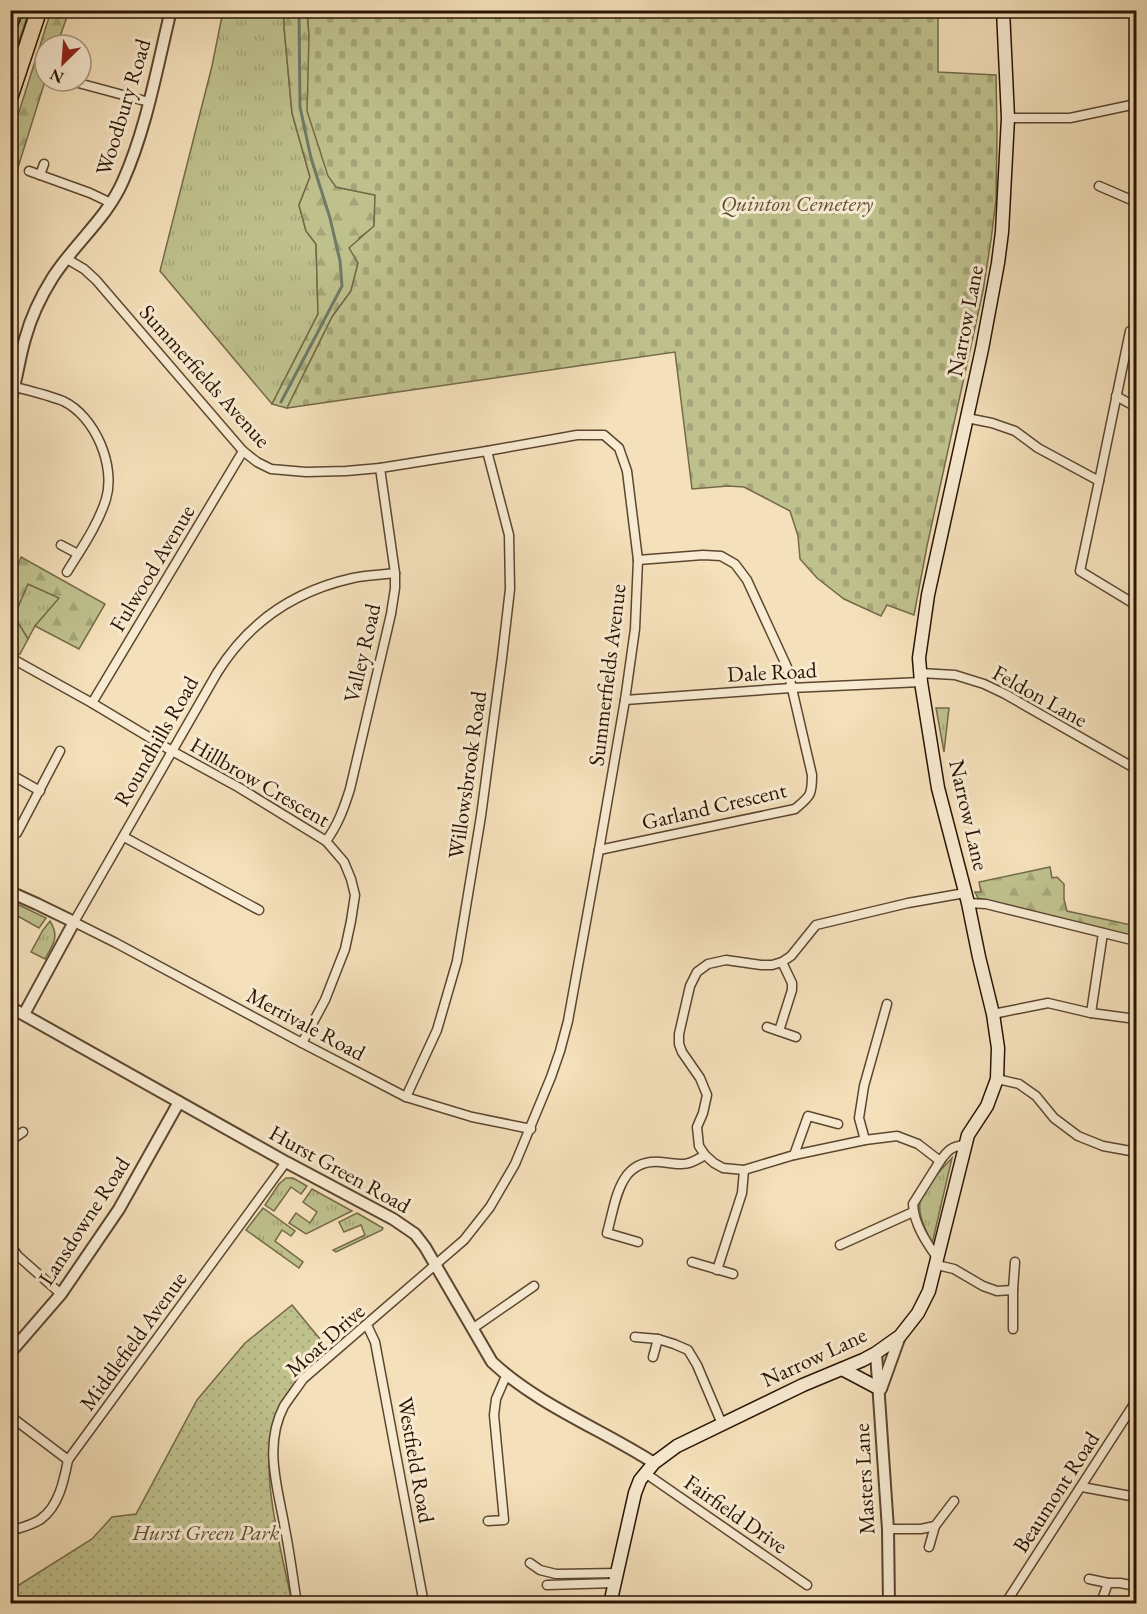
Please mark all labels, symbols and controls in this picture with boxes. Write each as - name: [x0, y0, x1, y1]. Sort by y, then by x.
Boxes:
- north arrow: [33, 33, 93, 93]
- street label: Woodbury Road: [88, 34, 158, 179]
- text: N: [47, 64, 67, 88]
- park label: Quinton Cemetery: [721, 189, 873, 218]
- street label: Narrow Lane: [940, 262, 990, 379]
- street label: Summerfields Avenue: [133, 298, 277, 454]
- street label: Fulwood Avenue: [103, 499, 201, 637]
- street label: Summerfields Avenue: [581, 582, 633, 768]
- street label: Valley Road: [337, 600, 388, 705]
- street label: Dale Road: [726, 655, 818, 689]
- street label: Feldon Lane: [987, 658, 1093, 734]
- street label: Roundhills Road: [107, 670, 205, 811]
- street label: Willowsbrook Road: [441, 688, 493, 861]
- street label: Hillbrow Crescent: [185, 730, 335, 834]
- street label: Narrow Lane: [942, 757, 996, 874]
- street label: Garland Crescent: [639, 775, 789, 837]
- street label: Merrivale Road: [242, 981, 371, 1068]
- street label: Hurst Green Road: [264, 1118, 417, 1220]
- street label: Lansdowne Road: [32, 1150, 137, 1291]
- street label: Middlefield Avenue: [73, 1265, 194, 1416]
- street label: Moat Drive: [279, 1297, 371, 1383]
- street label: Narrow Lane: [757, 1320, 872, 1394]
- street label: Westfield Road: [391, 1395, 441, 1526]
- street label: Masters Lane: [847, 1422, 881, 1535]
- street label: Beaumont Road: [1006, 1425, 1106, 1558]
- street label: Fairfield Drive: [679, 1468, 794, 1561]
- park label: Hurst Green Park: [131, 1518, 280, 1547]

